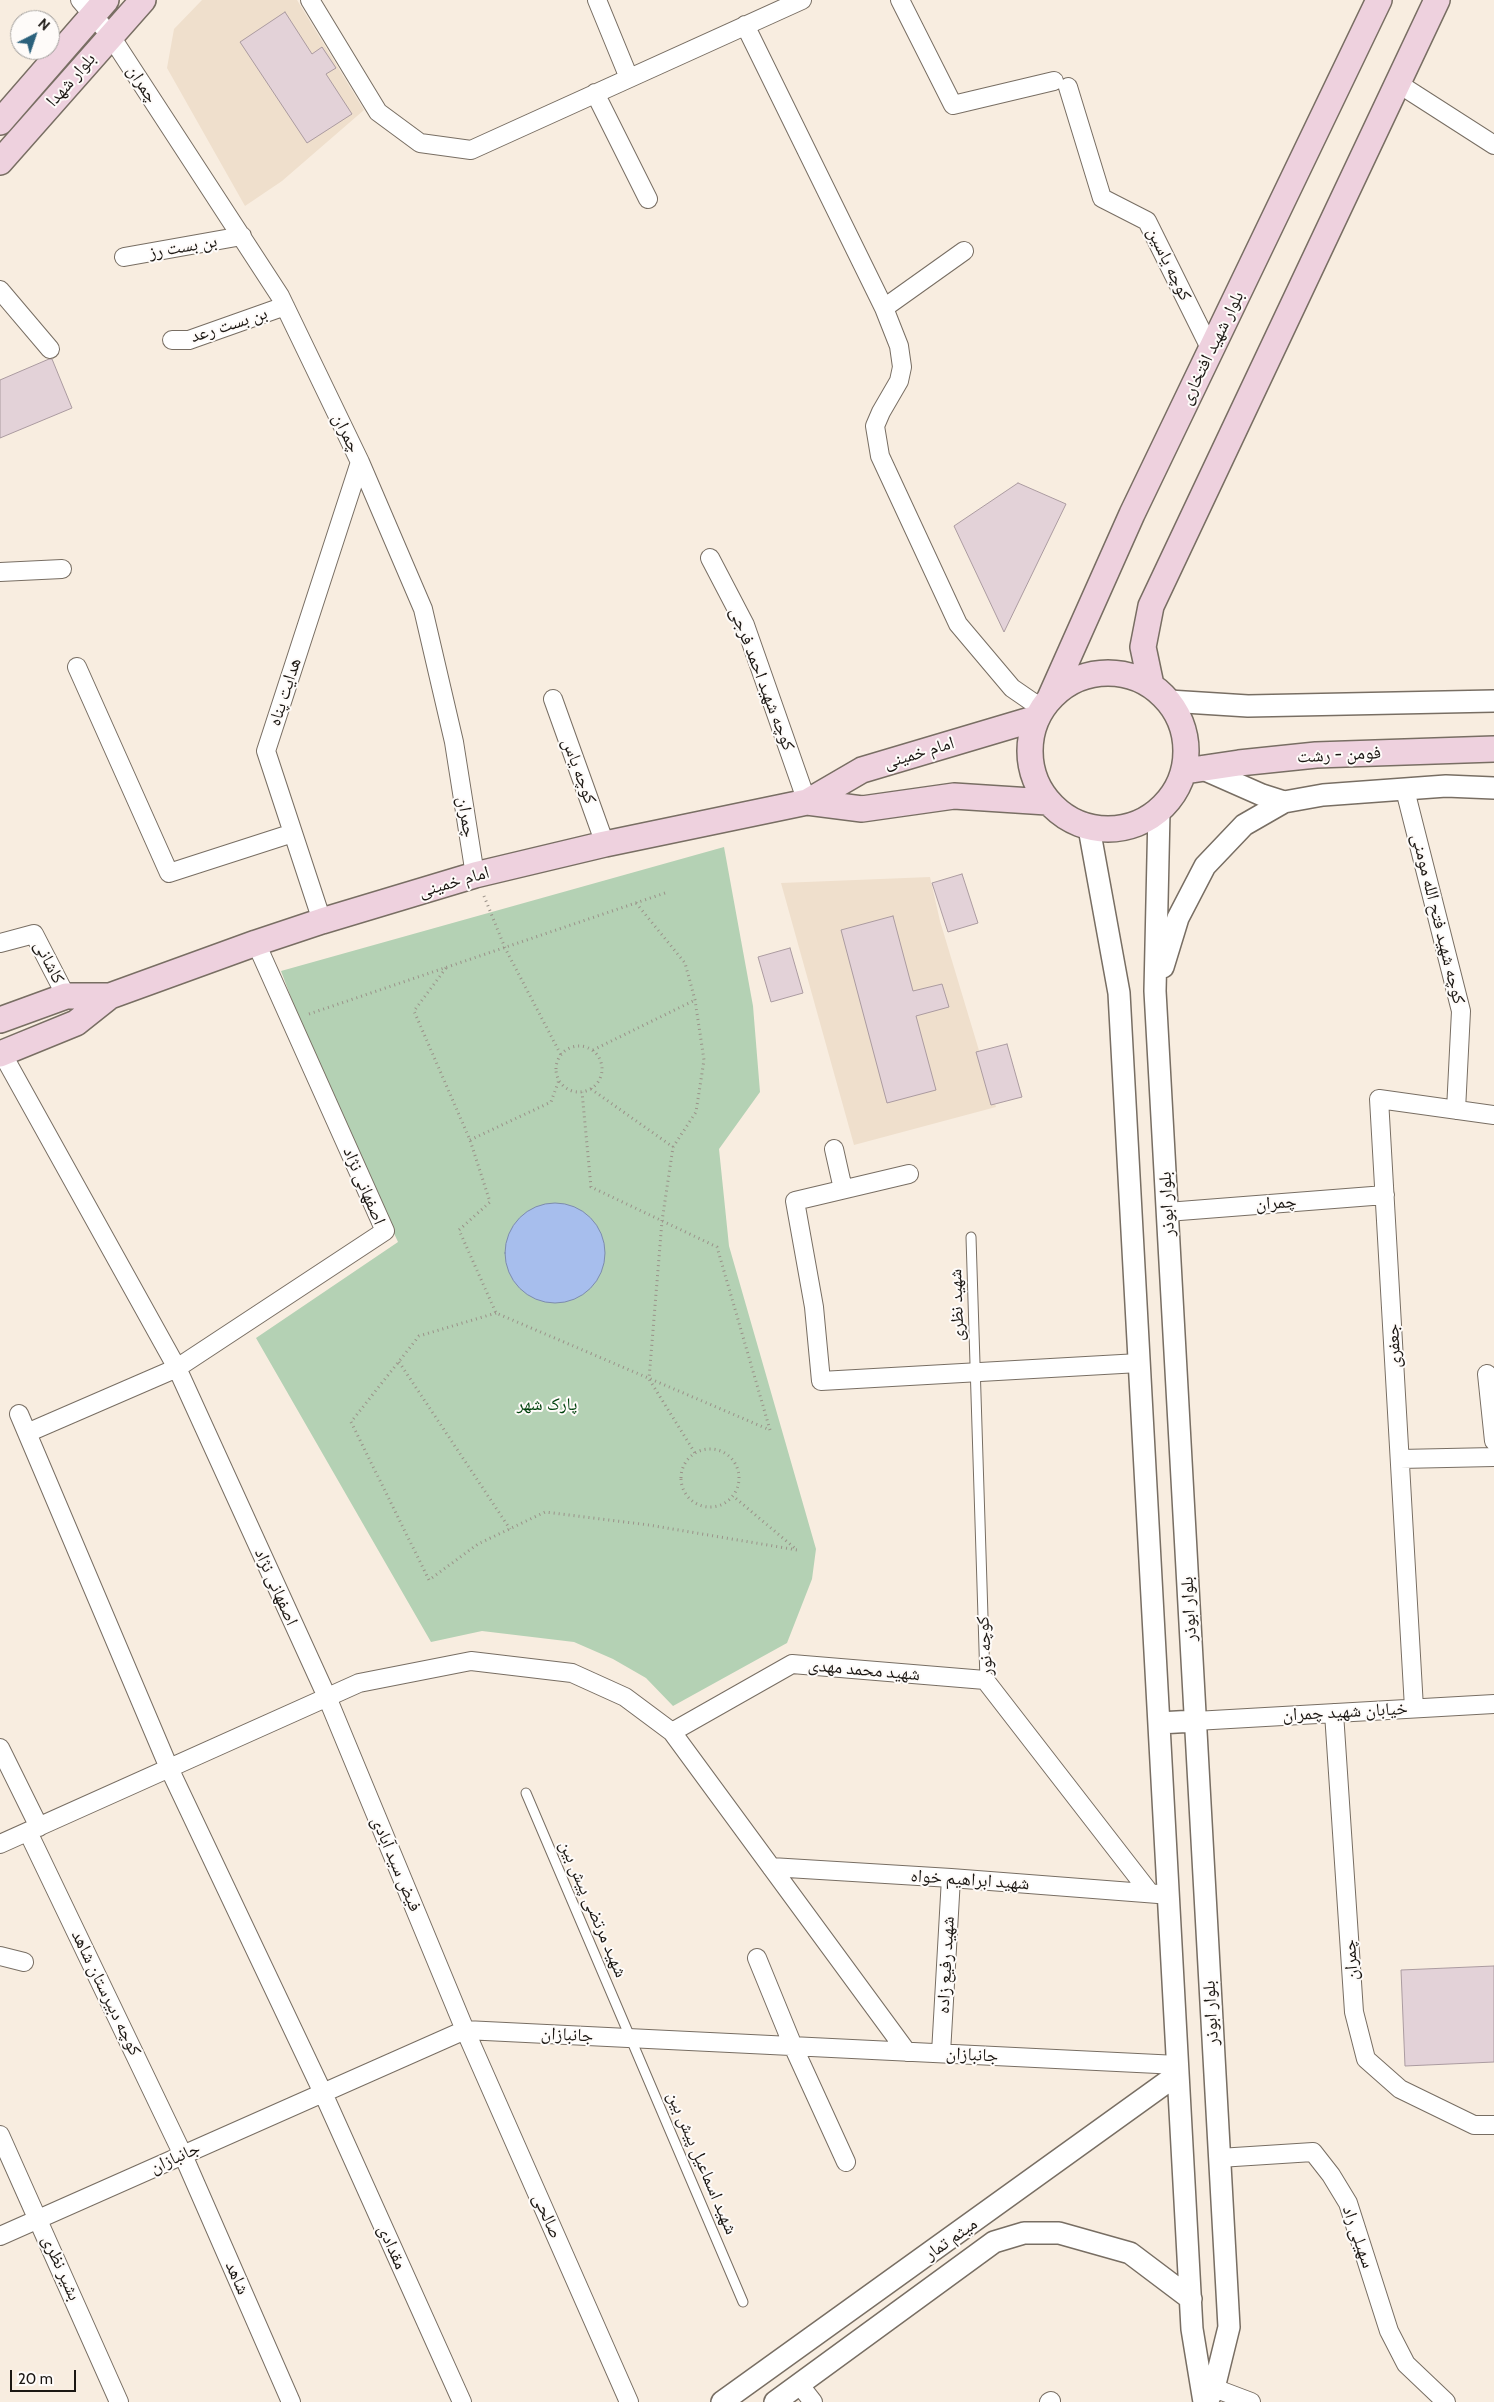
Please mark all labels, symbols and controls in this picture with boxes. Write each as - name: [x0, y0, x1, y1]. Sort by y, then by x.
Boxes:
- north arrow: [10, 10, 60, 60]
- text: N: [35, 14, 54, 34]
- street label: بلوار شهدا: [42, 49, 100, 111]
- street label: چمران: [122, 61, 162, 107]
- street label: کوچه یاسین: [1142, 224, 1196, 304]
- street label: بن بست رز: [147, 230, 219, 264]
- street label: بلوار شهید افتخاری: [1175, 288, 1249, 408]
- street label: بن بست رعد: [188, 302, 270, 348]
- street label: چمران: [327, 410, 365, 456]
- street label: کوچه شهید احمد فرجی: [725, 604, 799, 754]
- street label: هدایت پناه: [264, 655, 306, 729]
- street label: امام خمینی: [881, 732, 957, 774]
- street label: کوچه یاس: [557, 735, 601, 807]
- street label: فومن - رشت: [1297, 742, 1381, 768]
- street label: چمران: [452, 795, 480, 839]
- street label: کوچه شهید فتح الله مومنی: [1406, 832, 1470, 1006]
- street label: امام خمینی: [416, 862, 492, 902]
- street label: کاشانی: [29, 937, 69, 987]
- street label: اصفهانی نژاد: [338, 1144, 390, 1228]
- street label: بلوار ابوذر: [1155, 1171, 1179, 1237]
- street label: چمران: [1255, 1191, 1297, 1215]
- street label: شهید نظری: [945, 1268, 969, 1342]
- street label: جعفری: [1382, 1323, 1406, 1369]
- park label: پارک شهر: [517, 1394, 577, 1416]
- street label: اصفهانی نژاد: [249, 1545, 303, 1629]
- street label: بلوار ابوذر: [1177, 1576, 1201, 1642]
- street label: کوچه نور: [972, 1615, 998, 1677]
- street label: شهید محمد مهدی: [807, 1654, 921, 1686]
- street label: خیابان شهید چمران: [1282, 1698, 1408, 1726]
- street label: فیض سید آبادی: [366, 1813, 426, 1915]
- street label: شهید مرتضی پیش بین: [554, 1837, 632, 1981]
- street label: شهید ابراهیم خواه: [910, 1865, 1030, 1895]
- street label: شهید رفیع زاده: [933, 1916, 959, 2014]
- street label: کوچه دبیرستان شاهد: [66, 1927, 146, 2059]
- street label: چمران: [1339, 1939, 1363, 1981]
- street label: بلوار ابوذر: [1199, 1980, 1223, 2046]
- street label: جانبازان: [540, 2023, 594, 2047]
- street label: جانبازان: [945, 2043, 999, 2067]
- street label: شهید اسماعیل پیش بین: [662, 2088, 742, 2238]
- street label: جانبازان: [147, 2137, 203, 2179]
- street label: صالحی: [528, 2190, 566, 2242]
- street label: سهیلی راد: [1337, 2203, 1379, 2271]
- street label: میثم تمار: [920, 2213, 982, 2265]
- street label: مقدادی: [373, 2221, 411, 2273]
- street label: بشیر نظری: [37, 2232, 85, 2304]
- street label: شاهد: [220, 2258, 254, 2298]
- scale bar: [12, 2360, 79, 2392]
- text: 20 m: [18, 2370, 53, 2388]

